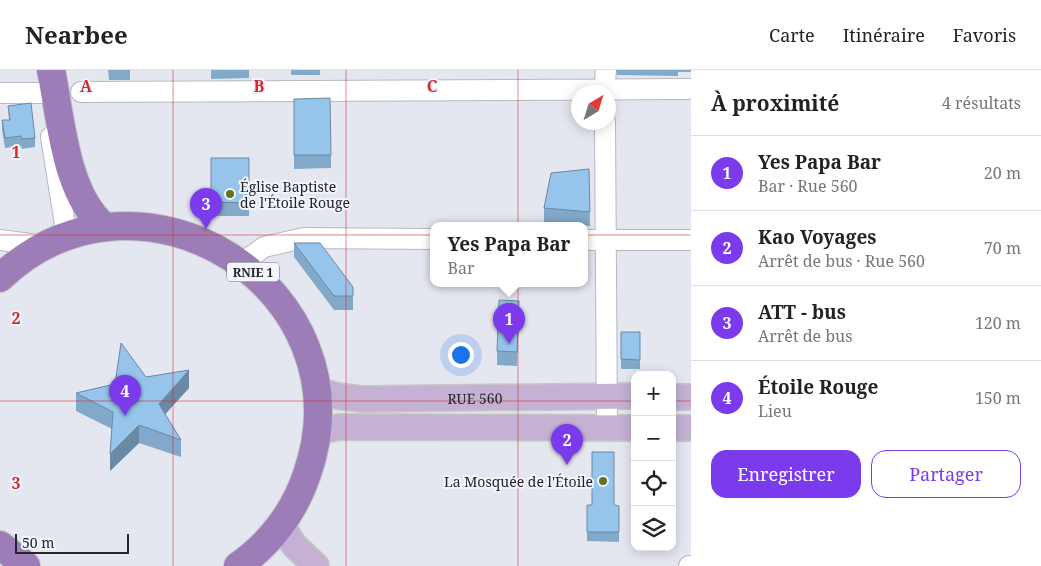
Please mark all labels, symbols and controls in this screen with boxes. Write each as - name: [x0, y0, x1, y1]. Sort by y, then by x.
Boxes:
- text: Nearbee: [25, 18, 128, 51]
- text: Carte: [769, 23, 815, 47]
- text: Itinéraire: [843, 23, 925, 47]
- text: Favoris: [953, 23, 1016, 47]
- text: A: [80, 75, 93, 97]
- text: B: [254, 75, 265, 97]
- text: C: [427, 75, 438, 97]
- north arrow: [571, 85, 616, 130]
- text: À proximité: [711, 89, 839, 117]
- text: 4 résultats: [942, 92, 1021, 114]
- text: 1: [11, 141, 21, 163]
- text: Yes Papa Bar: [758, 149, 881, 175]
- text: 1: [722, 162, 732, 184]
- text: 20 m: [984, 162, 1021, 184]
- text: Bar · Rue 560: [758, 175, 858, 197]
- place label: Église Baptiste de l'Étoile Rouge: [240, 177, 350, 212]
- pin: 3: [190, 188, 222, 229]
- marker: Église Baptiste de l'Étoile Rouge: [224, 188, 236, 200]
- popup: [430, 222, 588, 287]
- text: Kao Voyages: [758, 224, 876, 250]
- text: Yes Papa Bar: [447, 231, 571, 257]
- text: 2: [722, 237, 732, 259]
- text: 70 m: [984, 237, 1021, 259]
- text: Arrêt de bus · Rue 560: [758, 250, 925, 272]
- text: Bar: [447, 257, 475, 279]
- road number: RNIE 1: [227, 262, 279, 282]
- text: ATT - bus: [758, 299, 846, 325]
- pin: 1: [493, 303, 525, 344]
- text: 2: [11, 307, 21, 329]
- text: 3: [722, 312, 732, 334]
- text: 120 m: [975, 312, 1021, 334]
- text: Arrêt de bus: [758, 325, 852, 347]
- your location: [448, 342, 474, 368]
- map controls: [631, 371, 676, 551]
- button: +: [631, 371, 676, 416]
- text: Étoile Rouge: [758, 374, 878, 400]
- pin: 4: [109, 375, 141, 416]
- text: 4: [722, 387, 732, 409]
- text: 150 m: [975, 387, 1021, 409]
- street label: RUE 560: [447, 388, 503, 408]
- text: Lieu: [758, 400, 792, 422]
- button: −: [631, 416, 676, 461]
- pin: 2: [551, 424, 583, 465]
- button: Enregistrer: [711, 450, 861, 498]
- button: Partager: [871, 450, 1021, 498]
- button: locate: [631, 461, 676, 506]
- text: 3: [11, 472, 21, 494]
- place label: La Mosquée de l'Étoile: [444, 472, 593, 491]
- marker: La Mosquée de l'Étoile: [597, 475, 609, 487]
- button: layers: [631, 506, 676, 551]
- scale bar: [15, 531, 129, 554]
- text: 50 m: [22, 533, 55, 552]

